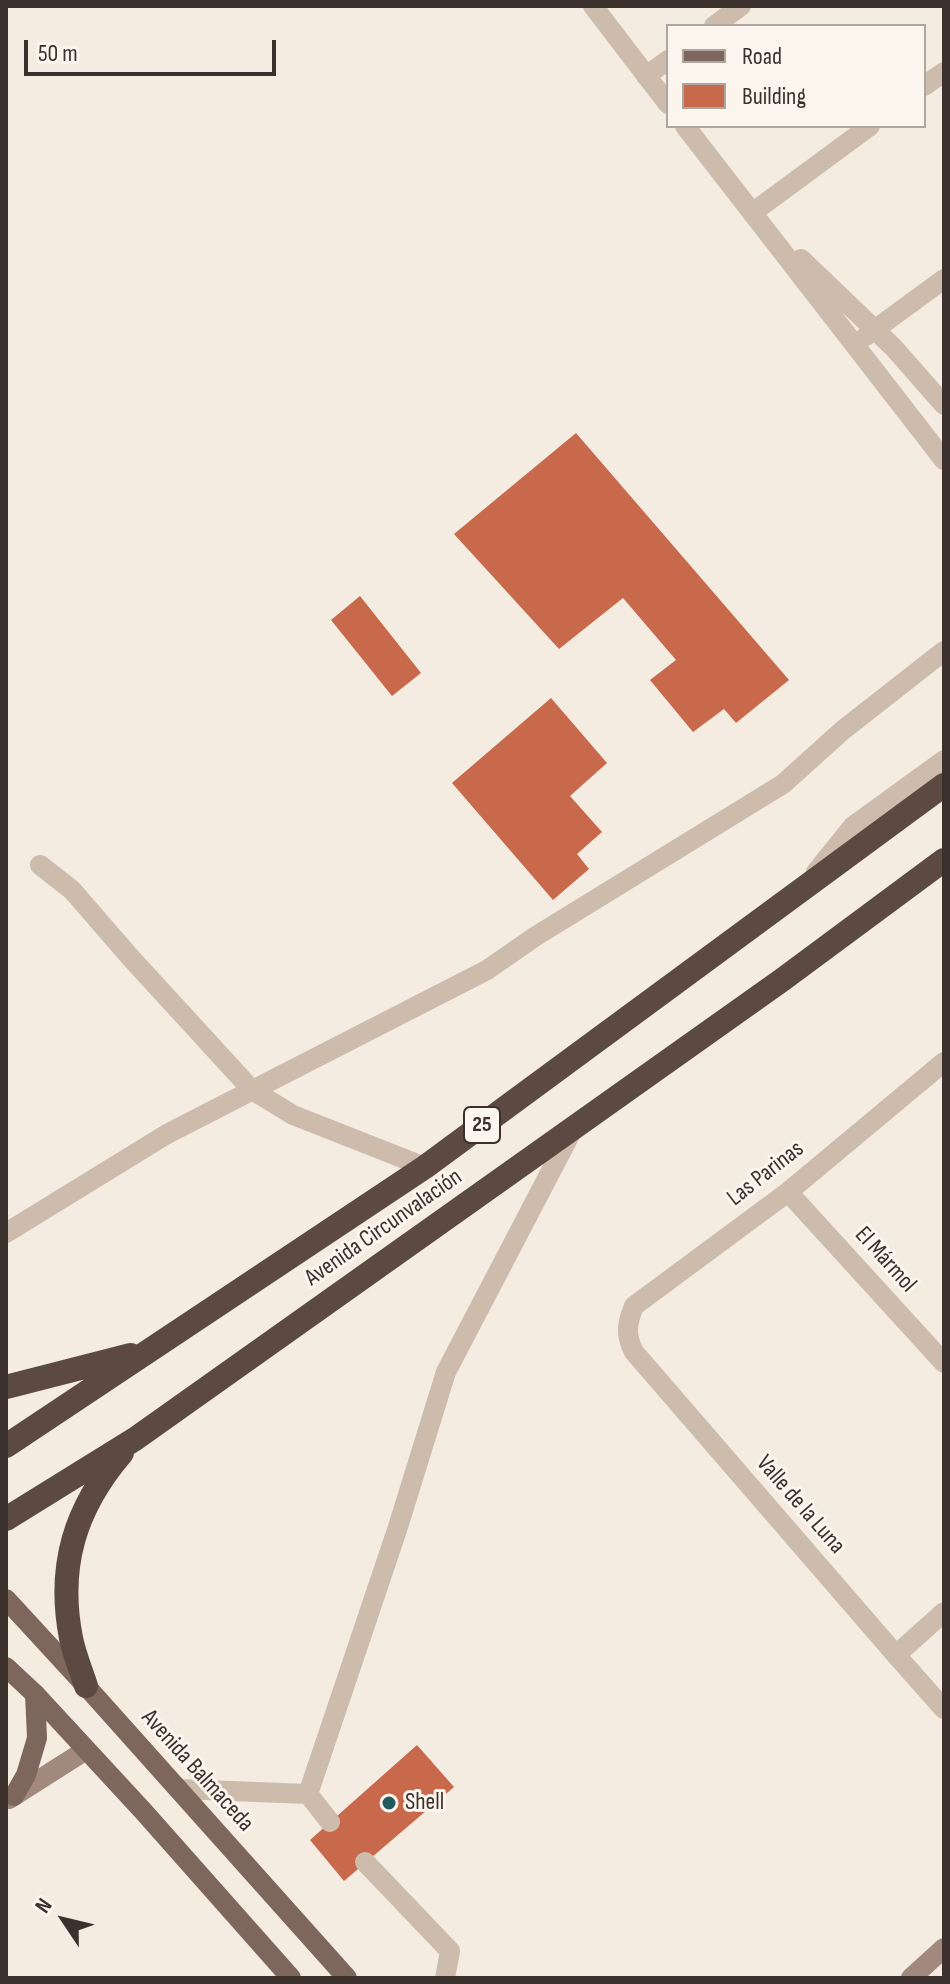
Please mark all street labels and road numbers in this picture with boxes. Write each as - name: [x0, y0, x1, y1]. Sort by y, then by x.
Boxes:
- road number: 25: [464, 1107, 500, 1143]
- street label: Las Parinas: [722, 1135, 810, 1213]
- street label: Avenida Circunvalación: [300, 1163, 468, 1293]
- street label: El Mármol: [848, 1221, 922, 1299]
- street label: Valle de la Luna: [749, 1450, 851, 1560]
- street label: Avenida Balmaceda: [135, 1704, 259, 1838]

